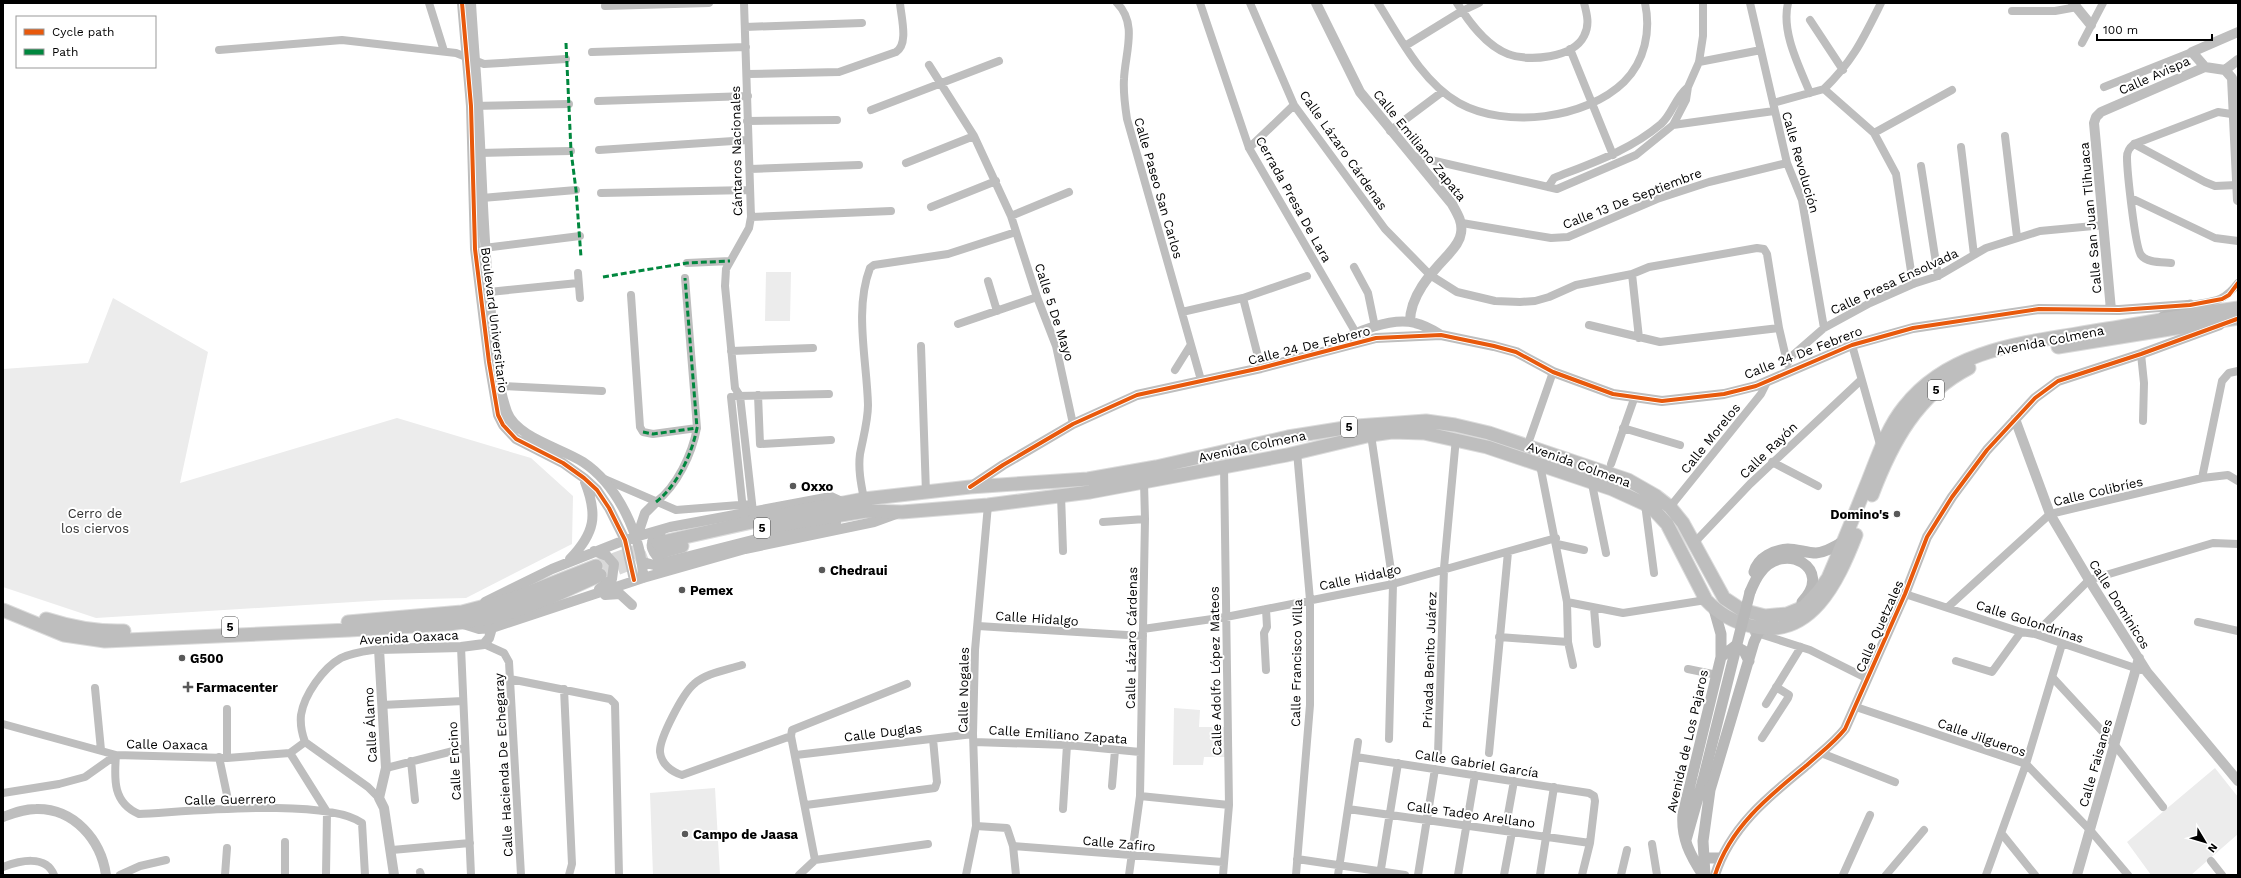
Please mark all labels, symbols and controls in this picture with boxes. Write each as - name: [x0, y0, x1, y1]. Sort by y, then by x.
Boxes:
- legend: [16, 16, 156, 68]
- scale bar: [2097, 16, 2212, 42]
- text: 100 m: [2103, 23, 2138, 37]
- text: Cycle path: [52, 25, 114, 39]
- text: Path: [52, 45, 78, 59]
- street label: Calle Avispa: [2116, 53, 2193, 98]
- street label: Cántaros Nacionales: [728, 86, 745, 216]
- street label: Calle Emiliano Zapata: [1370, 87, 1470, 205]
- street label: Calle Lázaro Cárdenas: [1297, 88, 1391, 213]
- street label: Calle Revolución: [1779, 110, 1822, 215]
- street label: Calle Paseo San Carlos: [1131, 116, 1186, 261]
- street label: Cerrada Presa De Lara: [1253, 134, 1335, 265]
- street label: Calle San Juan Tlihuaca: [2076, 141, 2105, 294]
- street label: Calle 13 De Septiembre: [1561, 165, 1704, 232]
- street label: Calle Presa Ensolvada: [1828, 245, 1961, 318]
- street label: Boulevard Universitario: [478, 246, 511, 394]
- street label: Calle 5 De Mayo: [1032, 261, 1077, 363]
- street label: Calle 24 De Febrero: [1246, 323, 1372, 368]
- street label: Calle 24 De Febrero: [1742, 323, 1865, 382]
- street label: Avenida Colmena: [1995, 323, 2106, 358]
- road number: 5: [1928, 380, 1944, 400]
- street label: Calle Morelos: [1677, 400, 1743, 477]
- road number: 5: [1341, 417, 1357, 437]
- street label: Calle Rayón: [1736, 419, 1800, 482]
- street label: Avenida Colmena: [1197, 428, 1308, 465]
- street label: Avenida Colmena: [1525, 439, 1633, 490]
- street label: Calle Colibríes: [2052, 474, 2145, 509]
- place label: Oxxo: [801, 479, 833, 494]
- marker: Oxxo: [788, 481, 798, 491]
- park label: Cerro de los ciervos: [61, 506, 129, 536]
- place label: Domino's: [1830, 507, 1889, 522]
- marker: Domino's: [1892, 509, 1902, 519]
- road number: 5: [754, 518, 770, 538]
- street label: Calle Dominicos: [2086, 557, 2153, 652]
- street label: Calle Hidalgo: [1318, 561, 1403, 593]
- place label: Chedraui: [830, 563, 888, 578]
- marker: Chedraui: [817, 565, 827, 575]
- street label: Calle Lázaro Cárdenas: [1123, 567, 1140, 709]
- street label: Calle Quetzales: [1852, 578, 1907, 675]
- place label: Pemex: [690, 583, 733, 598]
- marker: Pemex: [677, 585, 687, 595]
- street label: Calle Adolfo López Mateos: [1207, 586, 1224, 756]
- street label: Privada Benito Juárez: [1420, 591, 1439, 729]
- street label: Calle Golondrinas: [1974, 597, 2086, 646]
- street label: Calle Francisco Villa: [1288, 598, 1305, 727]
- street label: Calle Hidalgo: [995, 608, 1079, 629]
- road number: 5: [222, 617, 238, 637]
- street label: Avenida Oaxaca: [359, 627, 460, 648]
- street label: Calle Nogales: [955, 647, 972, 733]
- place label: G500: [190, 651, 224, 666]
- marker: G500: [177, 653, 187, 663]
- street label: Avenida de Los Pajaros: [1664, 668, 1711, 814]
- street label: Calle Hacienda De Echegaray: [491, 672, 516, 857]
- place label: Farmacenter: [196, 680, 278, 695]
- marker: Farmacenter: [183, 682, 193, 692]
- street label: Calle Álamo: [360, 687, 380, 763]
- street label: Calle Jilgueros: [1936, 715, 2028, 760]
- street label: Calle Faisanes: [2076, 717, 2115, 809]
- street label: Calle Duglas: [843, 720, 923, 745]
- street label: Calle Encino: [445, 721, 464, 801]
- street label: Calle Emiliano Zapata: [988, 722, 1128, 747]
- street label: Calle Oaxaca: [126, 736, 209, 753]
- street label: Calle Gabriel García: [1414, 746, 1541, 781]
- street label: Calle Guerrero: [184, 791, 276, 808]
- street label: Calle Tadeo Arellano: [1406, 798, 1536, 831]
- north arrow: [2185, 822, 2225, 862]
- place label: Campo de Jaasa: [693, 827, 799, 842]
- marker: Campo de Jaasa: [680, 829, 690, 839]
- street label: Calle Zafiro: [1082, 833, 1156, 854]
- text: N: [2205, 841, 2220, 855]

